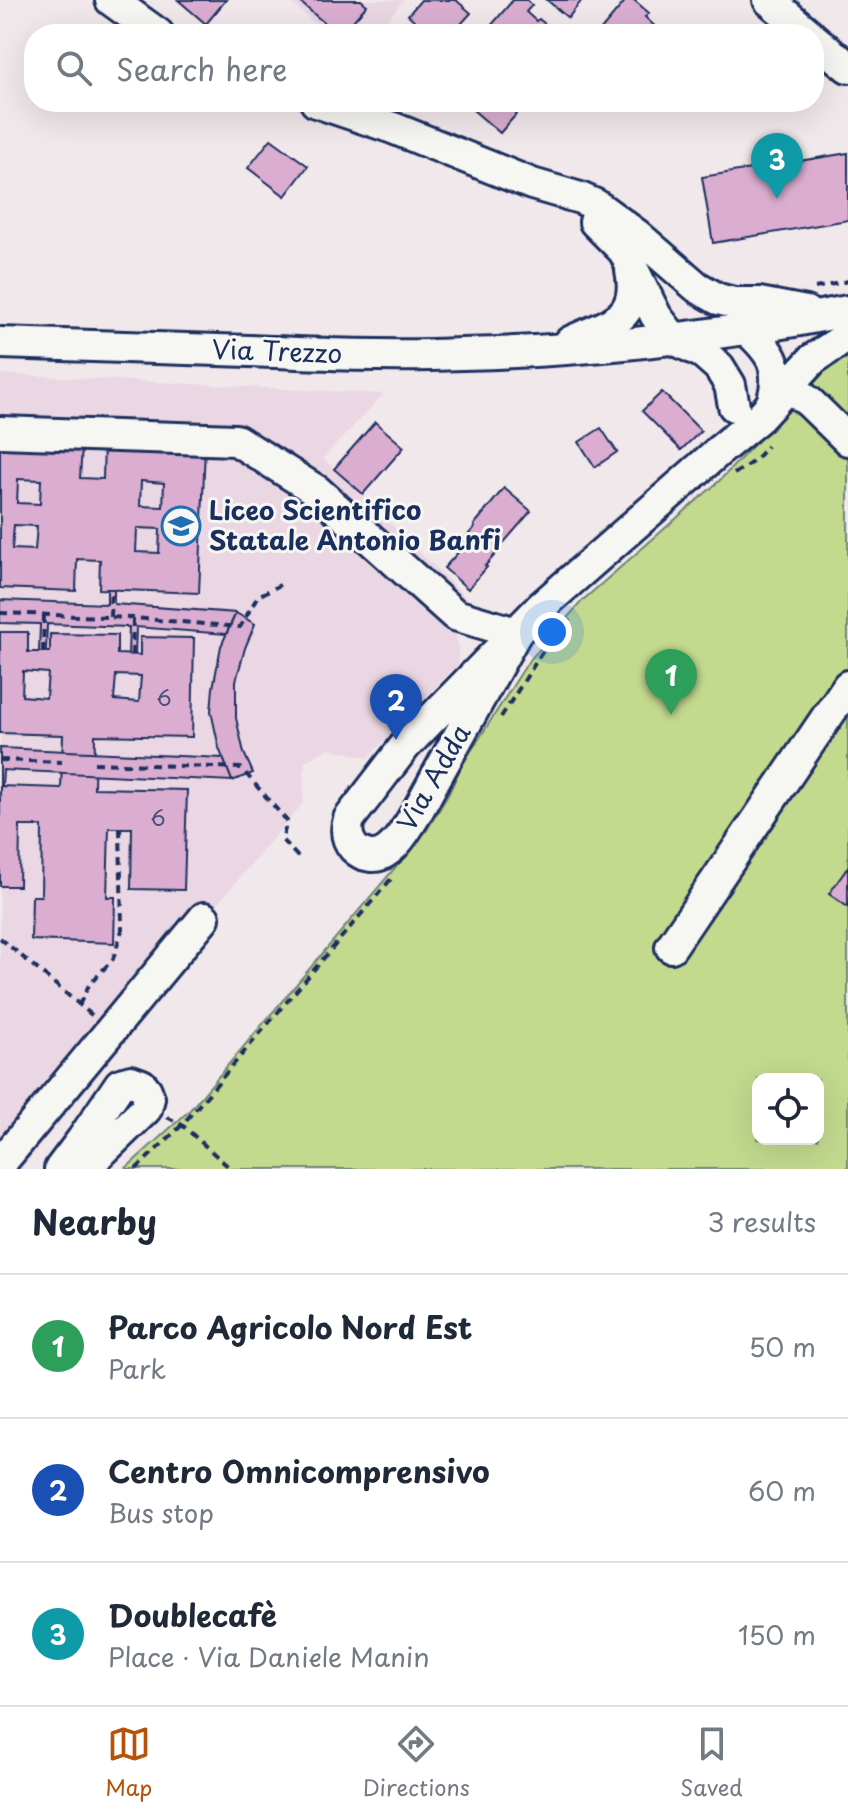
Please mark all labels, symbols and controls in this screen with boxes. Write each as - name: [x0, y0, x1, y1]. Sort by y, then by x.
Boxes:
- search box: [24, 24, 824, 112]
- icon: search: [52, 46, 96, 90]
- text: Search here: [116, 46, 288, 91]
- pin: 3: [751, 133, 803, 199]
- street label: Via Trezzo: [211, 329, 343, 372]
- place label: Liceo Scientifico Statale Antonio Banfi: [209, 490, 501, 559]
- school or university icon: Liceo Scientifico Statale Antonio Banfi: [160, 505, 202, 547]
- your location: [532, 612, 572, 652]
- pin: 1: [645, 649, 697, 715]
- pin: 2: [370, 674, 422, 740]
- house number: 6: [156, 680, 172, 713]
- street label: Via Adda: [386, 716, 479, 838]
- house number: 6: [150, 800, 166, 833]
- map controls: [752, 1073, 824, 1145]
- button: locate: [752, 1073, 824, 1145]
- text: Nearby: [32, 1195, 157, 1247]
- text: 3 results: [708, 1202, 816, 1241]
- text: Parco Agricolo Nord Est: [108, 1304, 472, 1349]
- text: 1: [52, 1327, 64, 1366]
- text: 50 m: [749, 1327, 816, 1366]
- text: Park: [108, 1349, 166, 1388]
- text: Centro Omnicomprensivo: [108, 1448, 490, 1493]
- text: 2: [49, 1471, 67, 1510]
- text: 60 m: [748, 1471, 816, 1510]
- text: Bus stop: [108, 1493, 214, 1532]
- text: Doublecafè: [108, 1592, 277, 1637]
- text: 3: [49, 1615, 67, 1654]
- text: 150 m: [738, 1615, 816, 1654]
- text: Place · Via Daniele Manin: [108, 1637, 430, 1676]
- tab: Map: [105, 1722, 152, 1803]
- tab: Directions: [363, 1722, 470, 1803]
- tab: Saved: [680, 1722, 743, 1803]

